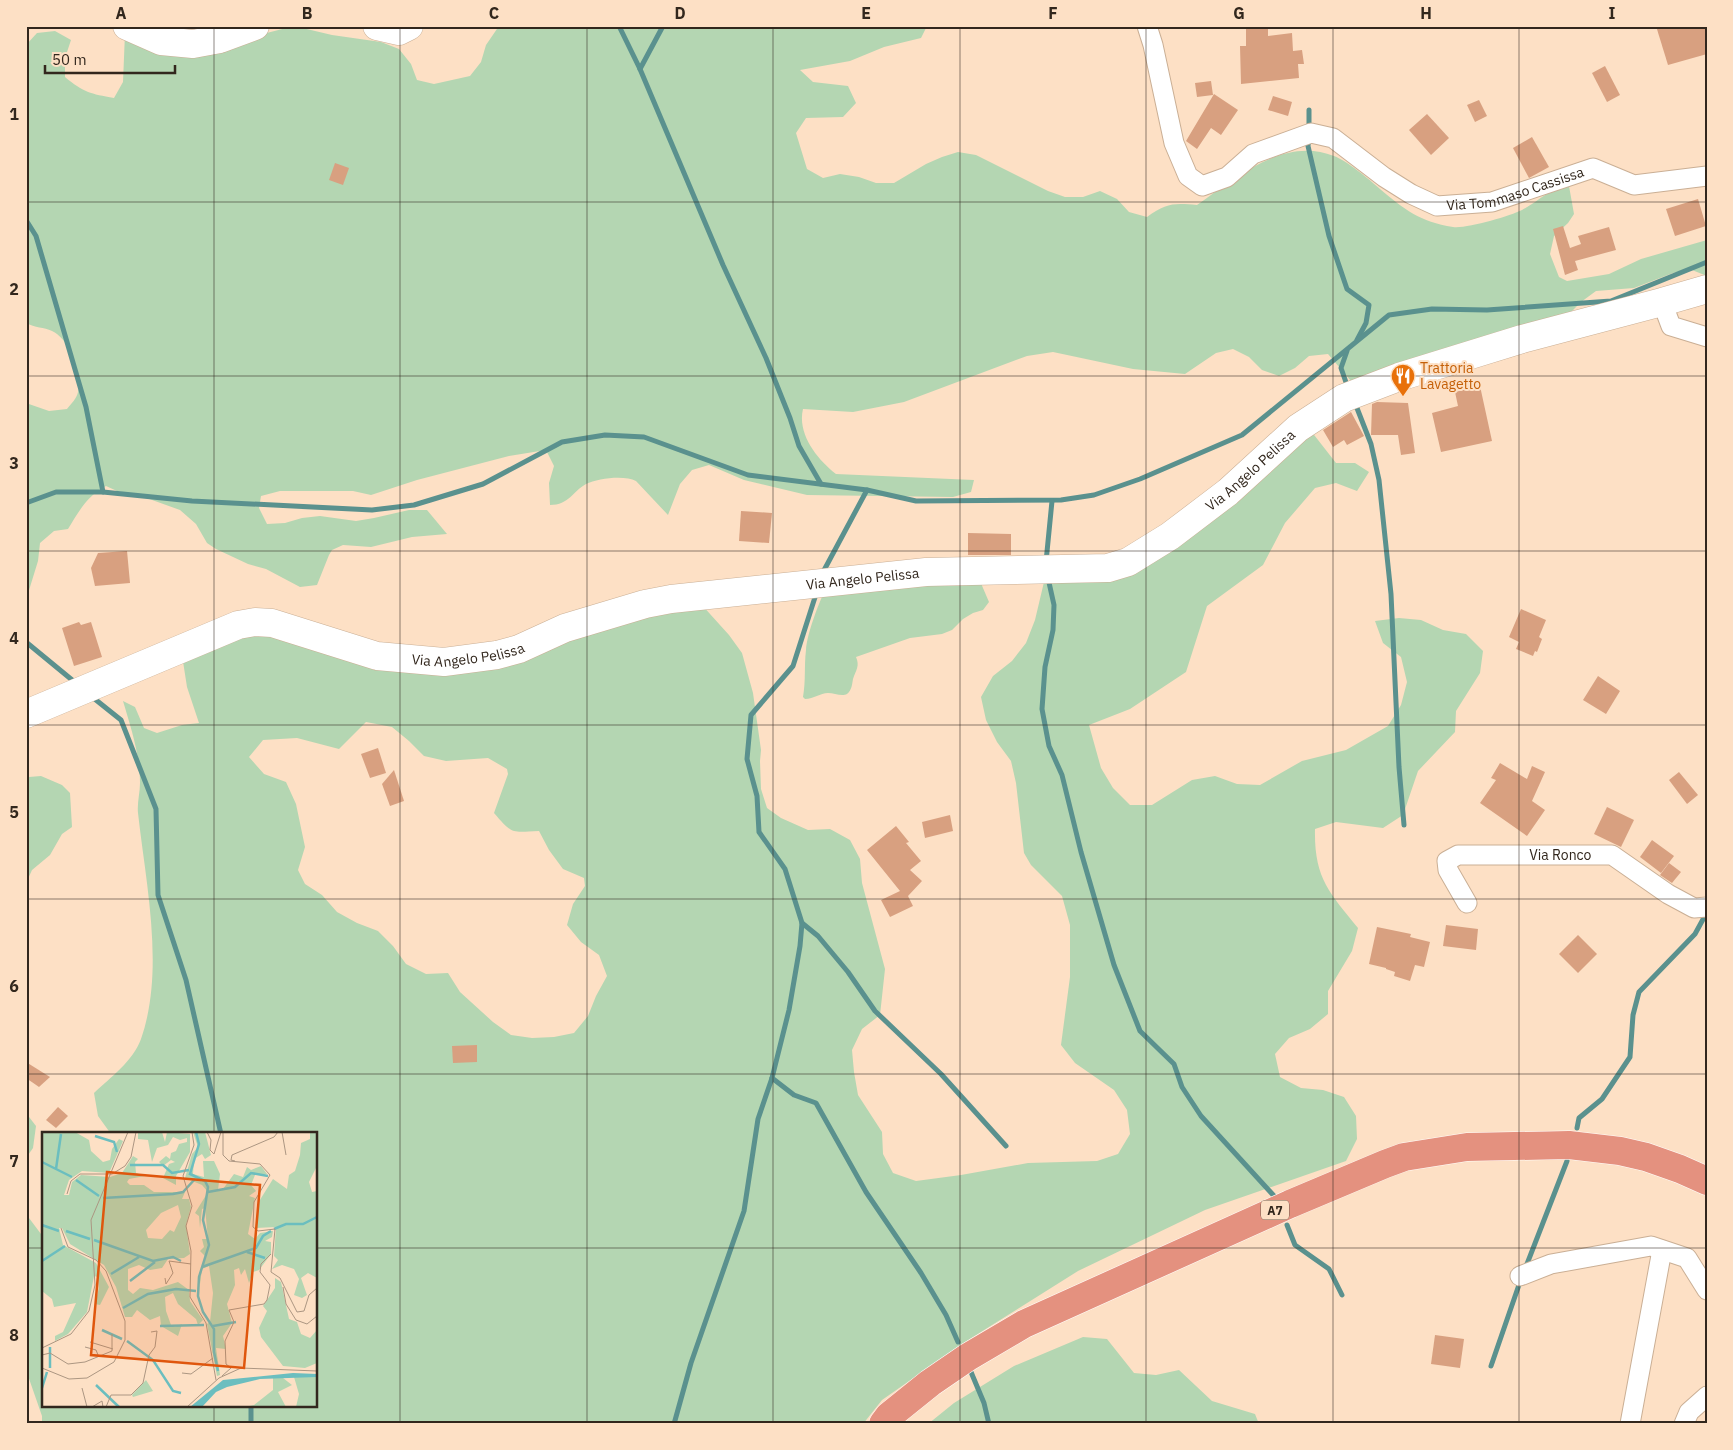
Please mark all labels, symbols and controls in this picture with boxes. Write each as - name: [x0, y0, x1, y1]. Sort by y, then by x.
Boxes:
- text: A: [116, 3, 127, 23]
- text: B: [302, 3, 313, 23]
- text: C: [489, 3, 499, 23]
- text: D: [674, 3, 686, 23]
- text: E: [861, 3, 871, 23]
- text: F: [1048, 3, 1058, 23]
- text: G: [1233, 3, 1245, 23]
- text: H: [1420, 3, 1432, 23]
- text: I: [1609, 3, 1616, 23]
- scale bar: [45, 42, 175, 74]
- text: 50 m: [52, 50, 87, 69]
- text: 1: [9, 104, 19, 124]
- street label: Via Tommaso Cassissa: [1446, 163, 1587, 214]
- text: 2: [9, 279, 19, 299]
- place label: Trattoria Lavagetto: [1420, 359, 1481, 393]
- restaurant icon: Trattoria Lavagetto: [1390, 363, 1416, 397]
- street label: Via Angelo Pelissa: [1202, 426, 1299, 515]
- text: 3: [9, 453, 19, 473]
- street label: Via Angelo Pelissa: [805, 564, 921, 594]
- text: 4: [9, 628, 19, 648]
- street label: Via Angelo Pelissa: [411, 638, 528, 671]
- text: 5: [9, 802, 19, 822]
- street label: Via Ronco: [1529, 846, 1592, 864]
- text: 6: [9, 976, 19, 996]
- inset map: [42, 1132, 318, 1408]
- text: 7: [9, 1151, 19, 1171]
- road number: A7: [1261, 1200, 1289, 1220]
- text: 8: [9, 1325, 19, 1345]

